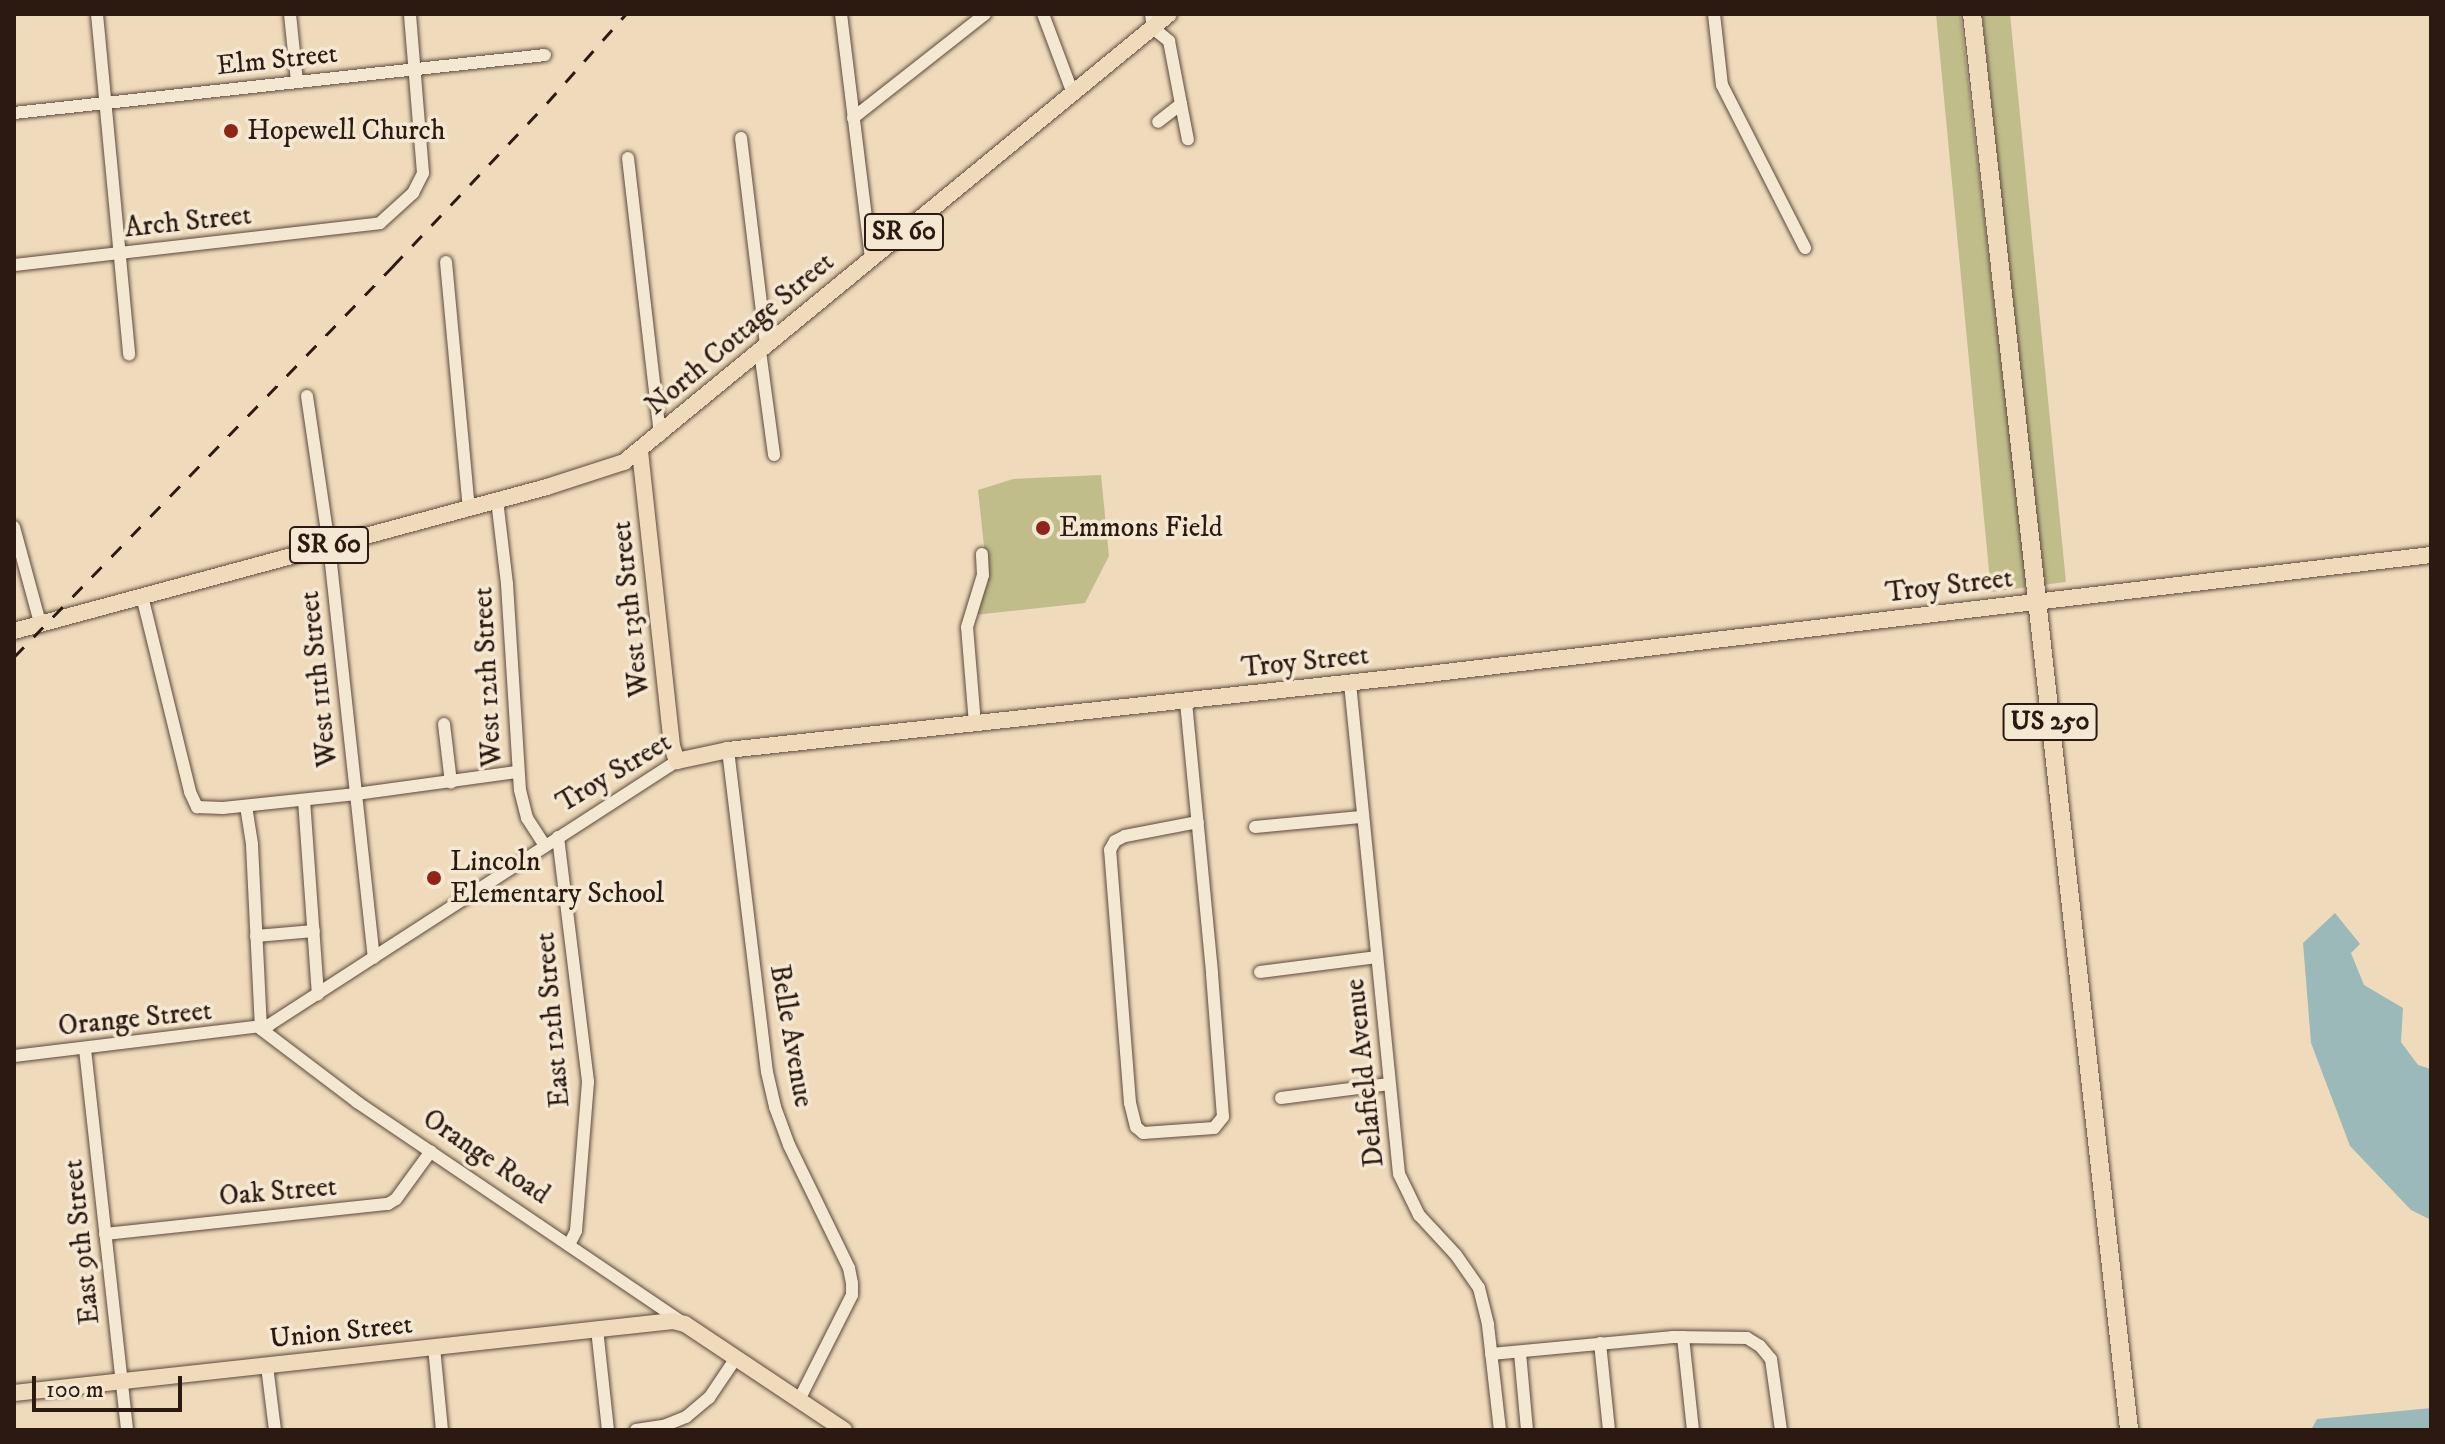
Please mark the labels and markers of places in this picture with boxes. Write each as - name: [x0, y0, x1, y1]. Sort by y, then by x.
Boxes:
- place label: Hopewell Church: [247, 114, 445, 148]
- marker: Hopewell Church: [222, 122, 240, 140]
- place label: Emmons Field: [1059, 511, 1223, 545]
- marker: Emmons Field: [1034, 519, 1052, 537]
- place label: Lincoln Elementary School: [450, 845, 664, 911]
- marker: Lincoln Elementary School: [425, 869, 443, 887]

